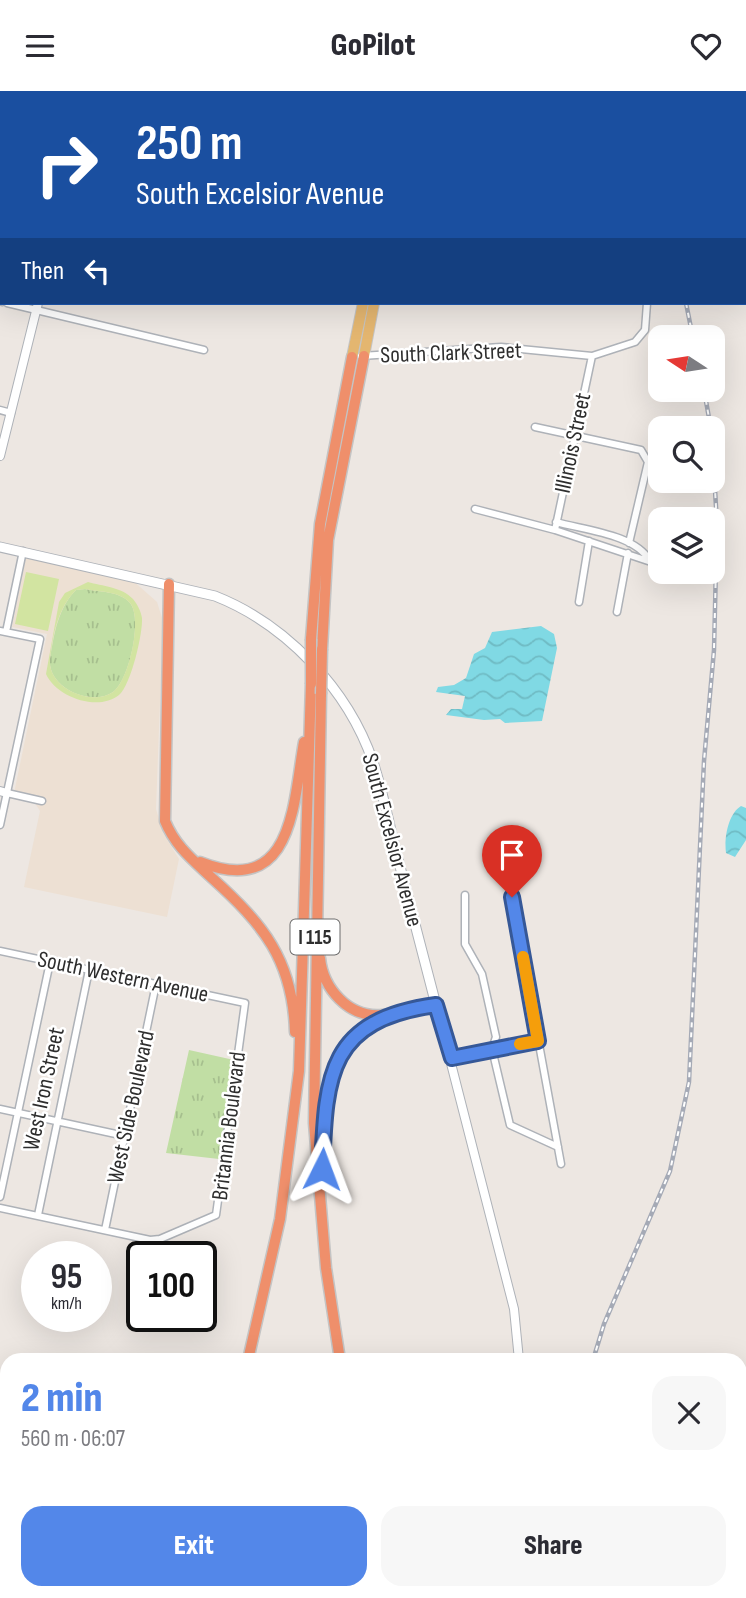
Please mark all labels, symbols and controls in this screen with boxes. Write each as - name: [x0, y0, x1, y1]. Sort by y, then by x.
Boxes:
- text: GoPilot: [331, 26, 415, 65]
- icon: menu: [21, 27, 59, 65]
- icon: heart: [687, 27, 725, 65]
- text: 250 m: [136, 115, 242, 174]
- icon: right: [21, 119, 112, 210]
- text: South Excelsior Avenue: [136, 175, 384, 214]
- icon: left: [78, 252, 116, 290]
- text: Then: [21, 256, 64, 287]
- north arrow: [648, 325, 724, 403]
- map controls: [648, 325, 725, 584]
- street label: South Clark Street: [380, 337, 522, 369]
- street label: Illinois Street: [549, 390, 597, 496]
- button: search: [648, 416, 725, 493]
- button: layers: [648, 507, 725, 584]
- street label: South Excelsior Avenue: [355, 750, 429, 930]
- pin: [482, 825, 542, 897]
- icon: arrive: [493, 836, 531, 874]
- road number: I 115: [290, 919, 340, 955]
- street label: South Western Avenue: [35, 945, 211, 1009]
- street label: West Iron Street: [17, 1025, 71, 1153]
- street label: West Side Boulevard: [101, 1028, 161, 1186]
- street label: Britannia Boulevard: [206, 1050, 252, 1202]
- position arrow: [285, 1132, 359, 1206]
- speed limit sign: 100: [126, 1241, 217, 1332]
- text: 95: [51, 1256, 82, 1299]
- text: km/h: [51, 1293, 82, 1314]
- text: 2 min: [21, 1373, 102, 1424]
- button: close: [652, 1376, 726, 1450]
- text: 560 m · 06:07: [21, 1425, 125, 1453]
- button: Exit: [21, 1506, 367, 1586]
- button: Share: [381, 1506, 726, 1586]

